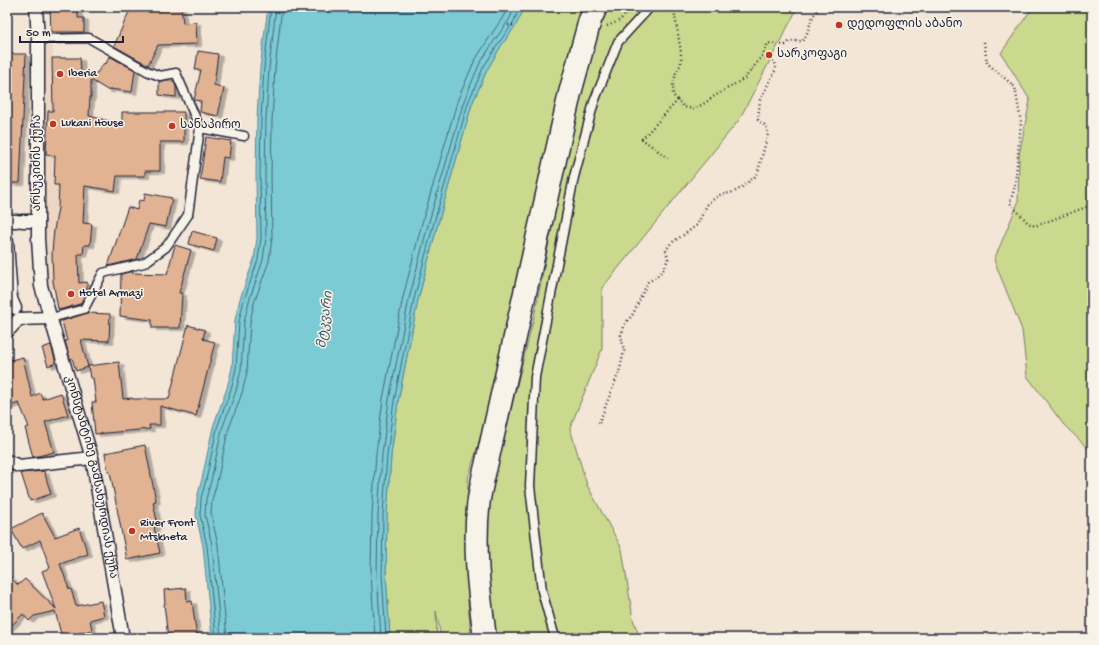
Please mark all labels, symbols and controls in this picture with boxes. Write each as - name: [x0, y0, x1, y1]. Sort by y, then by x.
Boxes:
- place label: დედოფლის აბანო: [847, 17, 962, 32]
- scale bar: [20, 18, 123, 44]
- marker: დედოფლის აბანო: [834, 20, 844, 30]
- text: 50 m: [26, 27, 51, 41]
- place label: სარკოფაგი: [777, 47, 847, 62]
- marker: სარკოფაგი: [764, 50, 774, 60]
- place label: Iberia: [68, 67, 97, 81]
- marker: Iberia: [55, 69, 65, 79]
- street label: არსუკიძის ქუჩა: [30, 115, 45, 211]
- place label: Lukani House: [61, 117, 124, 131]
- place label: სანაპირო: [180, 118, 241, 133]
- marker: Lukani House: [48, 119, 58, 129]
- marker: სანაპირო: [167, 121, 177, 131]
- place label: Hotel Armazi: [79, 287, 143, 301]
- marker: Hotel Armazi: [66, 289, 76, 299]
- water label: მტკვარი: [314, 290, 337, 349]
- street label: კონსტანტინე გამსახურდიას ქუჩა: [61, 374, 120, 580]
- place label: River Front Mtskheta: [140, 517, 196, 545]
- marker: River Front Mtskheta: [127, 526, 137, 536]

